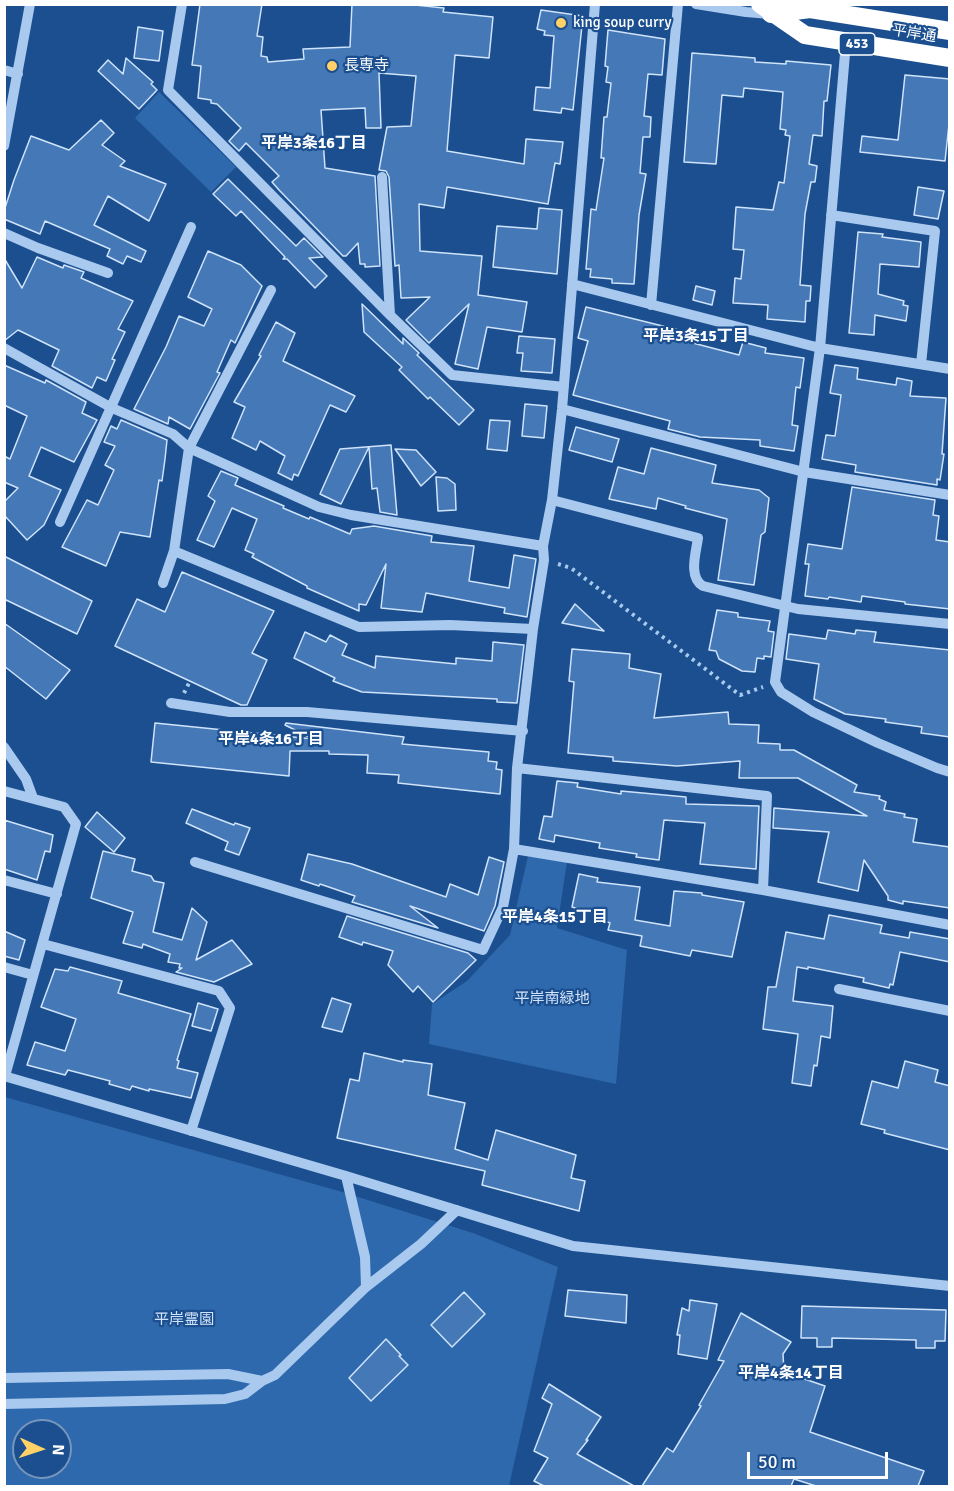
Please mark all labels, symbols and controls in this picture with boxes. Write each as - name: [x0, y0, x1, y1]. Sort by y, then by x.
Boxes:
- place label: king soup curry: [573, 14, 671, 32]
- marker: king soup curry: [554, 16, 568, 30]
- street label: 平岸通: [890, 22, 938, 46]
- road number: 453: [839, 33, 875, 55]
- place label: 長専寺: [344, 57, 389, 75]
- marker: 長専寺: [325, 59, 339, 73]
- district label: 平岸3条16丁目: [261, 134, 367, 154]
- district label: 平岸3条15丁目: [643, 327, 749, 347]
- district label: 平岸4条16丁目: [218, 730, 324, 750]
- district label: 平岸4条15丁目: [502, 908, 608, 928]
- park label: 平岸南緑地: [515, 990, 589, 1008]
- park label: 平岸霊園: [154, 1311, 214, 1329]
- district label: 平岸4条14丁目: [738, 1364, 844, 1384]
- north arrow: [12, 1419, 72, 1479]
- scale bar: [750, 1440, 891, 1478]
- text: N: [48, 1444, 68, 1456]
- text: 50 m: [758, 1451, 796, 1473]

